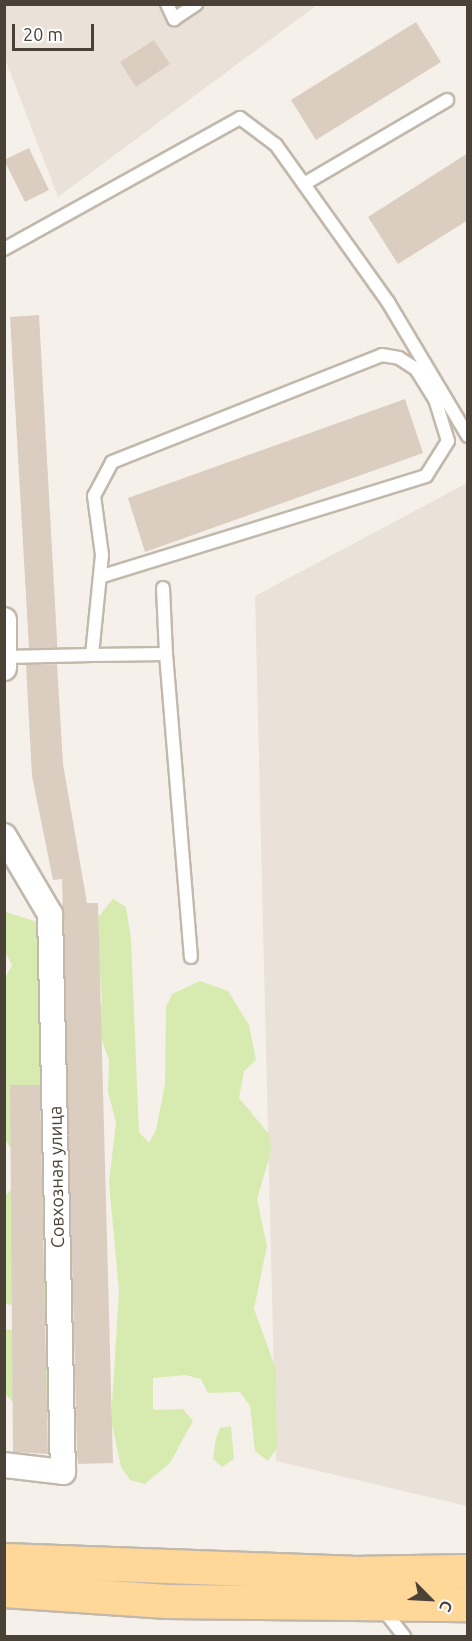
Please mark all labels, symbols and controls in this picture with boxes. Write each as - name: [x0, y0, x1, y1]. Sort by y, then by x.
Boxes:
- scale bar: [15, 12, 98, 50]
- text: 20 m: [23, 24, 63, 44]
- street label: Совхозная улица: [44, 1106, 68, 1248]
- north arrow: [400, 1569, 460, 1629]
- text: С: [436, 1598, 457, 1615]

